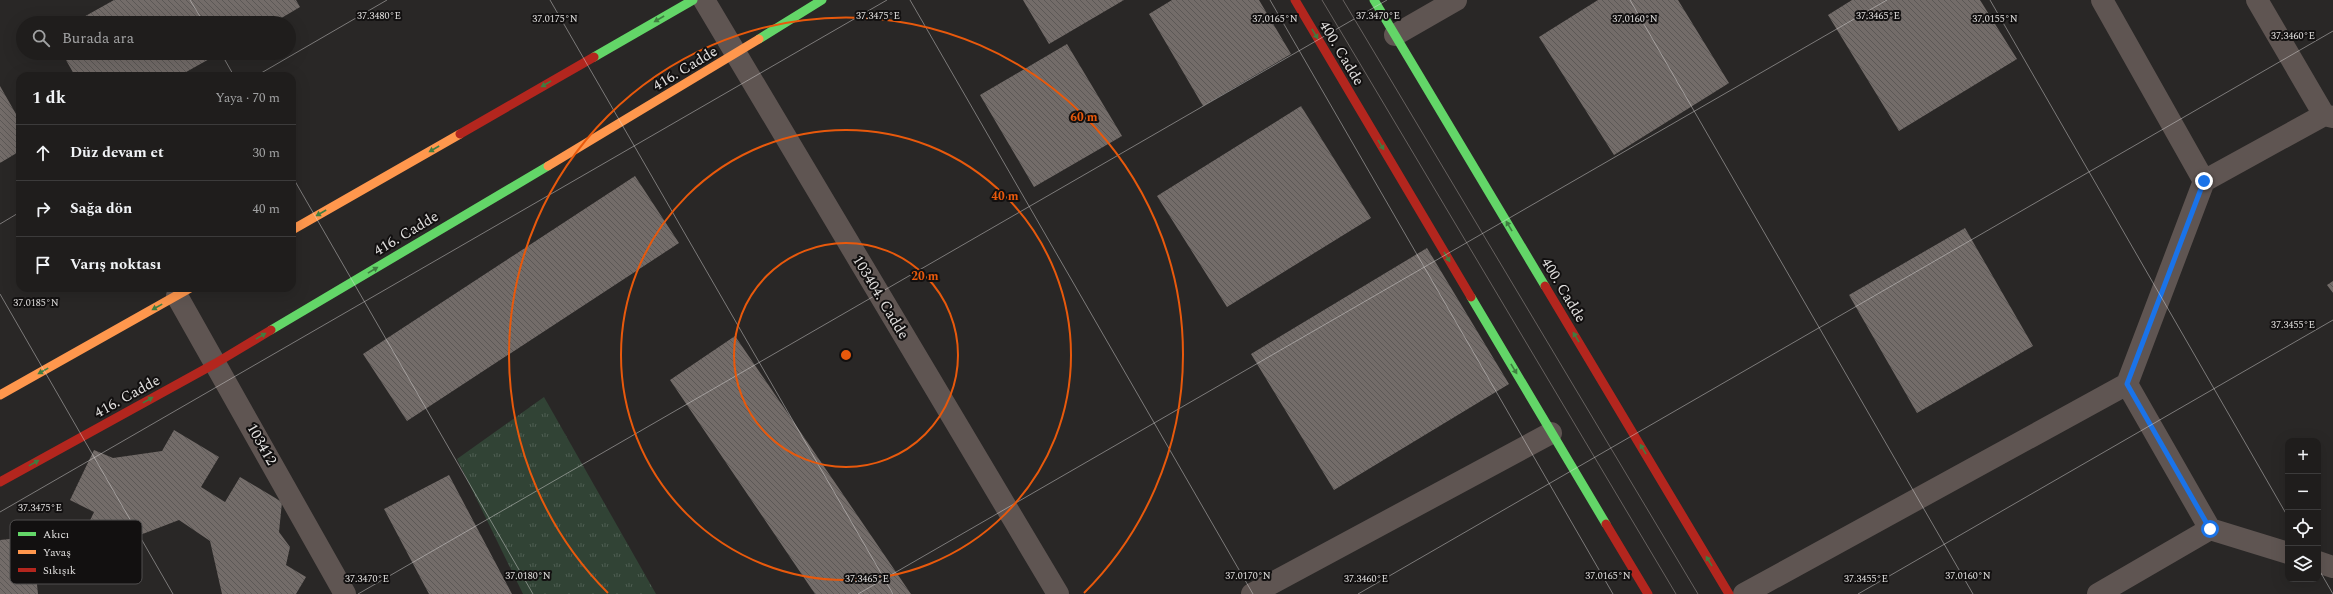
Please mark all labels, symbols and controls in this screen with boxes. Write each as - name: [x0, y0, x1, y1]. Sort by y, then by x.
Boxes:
- text: 37.3480°E: [357, 8, 401, 24]
- text: 37.3475°E: [856, 8, 900, 24]
- text: 37.3470°E: [1356, 8, 1400, 24]
- text: 37.3465°E: [1856, 8, 1900, 24]
- text: 37.0175°N: [532, 11, 578, 27]
- text: 37.0165°N: [1252, 11, 1298, 27]
- text: 37.0160°N: [1612, 11, 1658, 27]
- text: 37.0155°N: [1972, 11, 2018, 27]
- search box: [16, 16, 296, 60]
- one-way arrow: [653, 16, 665, 23]
- street label: 400. Cadde: [1313, 16, 1370, 90]
- icon: search: [30, 27, 52, 49]
- text: Burada ara: [62, 27, 134, 50]
- one-way arrow: [1311, 28, 1318, 40]
- text: 37.3460°E: [2271, 28, 2315, 44]
- street label: 416. Cadde: [648, 40, 722, 97]
- one-way arrow: [541, 81, 552, 87]
- text: 1 dk: [32, 85, 66, 111]
- text: Yaya · 70 m: [216, 88, 280, 108]
- text: 60 m: [1070, 108, 1098, 127]
- one-way arrow: [1378, 139, 1385, 151]
- text: Düz devam et: [70, 141, 164, 164]
- icon: ahead: [32, 142, 54, 164]
- text: 30 m: [253, 143, 280, 163]
- one-way arrow: [428, 145, 440, 152]
- route end: [2195, 172, 2213, 190]
- text: 40 m: [991, 187, 1019, 206]
- text: Sağa dön: [70, 197, 132, 220]
- icon: right: [32, 198, 54, 220]
- text: 40 m: [253, 199, 280, 219]
- street label: 416. Cadde: [369, 205, 443, 262]
- one-way arrow: [315, 210, 327, 217]
- one-way arrow: [1505, 221, 1513, 231]
- street label: 103404. Cadde: [846, 251, 915, 344]
- one-way arrow: [1444, 251, 1451, 263]
- text: Varış noktası: [70, 253, 161, 276]
- street label: 400. Cadde: [1535, 253, 1592, 327]
- icon: arrive: [32, 254, 54, 276]
- one-way arrow: [367, 266, 379, 273]
- text: 20 m: [911, 267, 939, 286]
- text: 37.0185°N: [13, 295, 59, 311]
- one-way arrow: [151, 304, 162, 311]
- text: 37.3455°E: [2271, 317, 2315, 333]
- one-way arrow: [255, 332, 267, 339]
- one-way arrow: [1572, 332, 1579, 343]
- centre of rings: [839, 348, 853, 362]
- one-way arrow: [1510, 363, 1517, 375]
- one-way arrow: [37, 367, 49, 374]
- street label: 416. Cadde: [90, 369, 164, 424]
- one-way arrow: [142, 397, 154, 404]
- street label: 103412: [241, 419, 283, 470]
- map controls: [2285, 438, 2321, 582]
- button: +: [2285, 438, 2321, 474]
- one-way arrow: [1639, 443, 1646, 455]
- one-way arrow: [28, 460, 40, 466]
- button: −: [2285, 474, 2321, 510]
- text: 37.3475°E: [18, 500, 62, 516]
- button: locate: [2285, 510, 2321, 546]
- legend: [10, 520, 142, 584]
- route start: [2201, 520, 2219, 538]
- text: Akıcı: [43, 526, 69, 543]
- text: Yavaş: [43, 544, 71, 561]
- button: layers: [2285, 546, 2321, 582]
- one-way arrow: [1706, 555, 1713, 567]
- text: Sıkışık: [43, 562, 76, 579]
- text: 37.0180°N: [505, 568, 551, 584]
- text: 37.0170°N: [1225, 568, 1271, 584]
- text: 37.0165°N: [1585, 568, 1631, 584]
- text: 37.0160°N: [1945, 568, 1991, 584]
- text: 37.3470°E: [345, 571, 389, 587]
- text: 37.3465°E: [845, 571, 889, 587]
- text: 37.3460°E: [1344, 571, 1388, 587]
- text: 37.3455°E: [1844, 571, 1888, 587]

